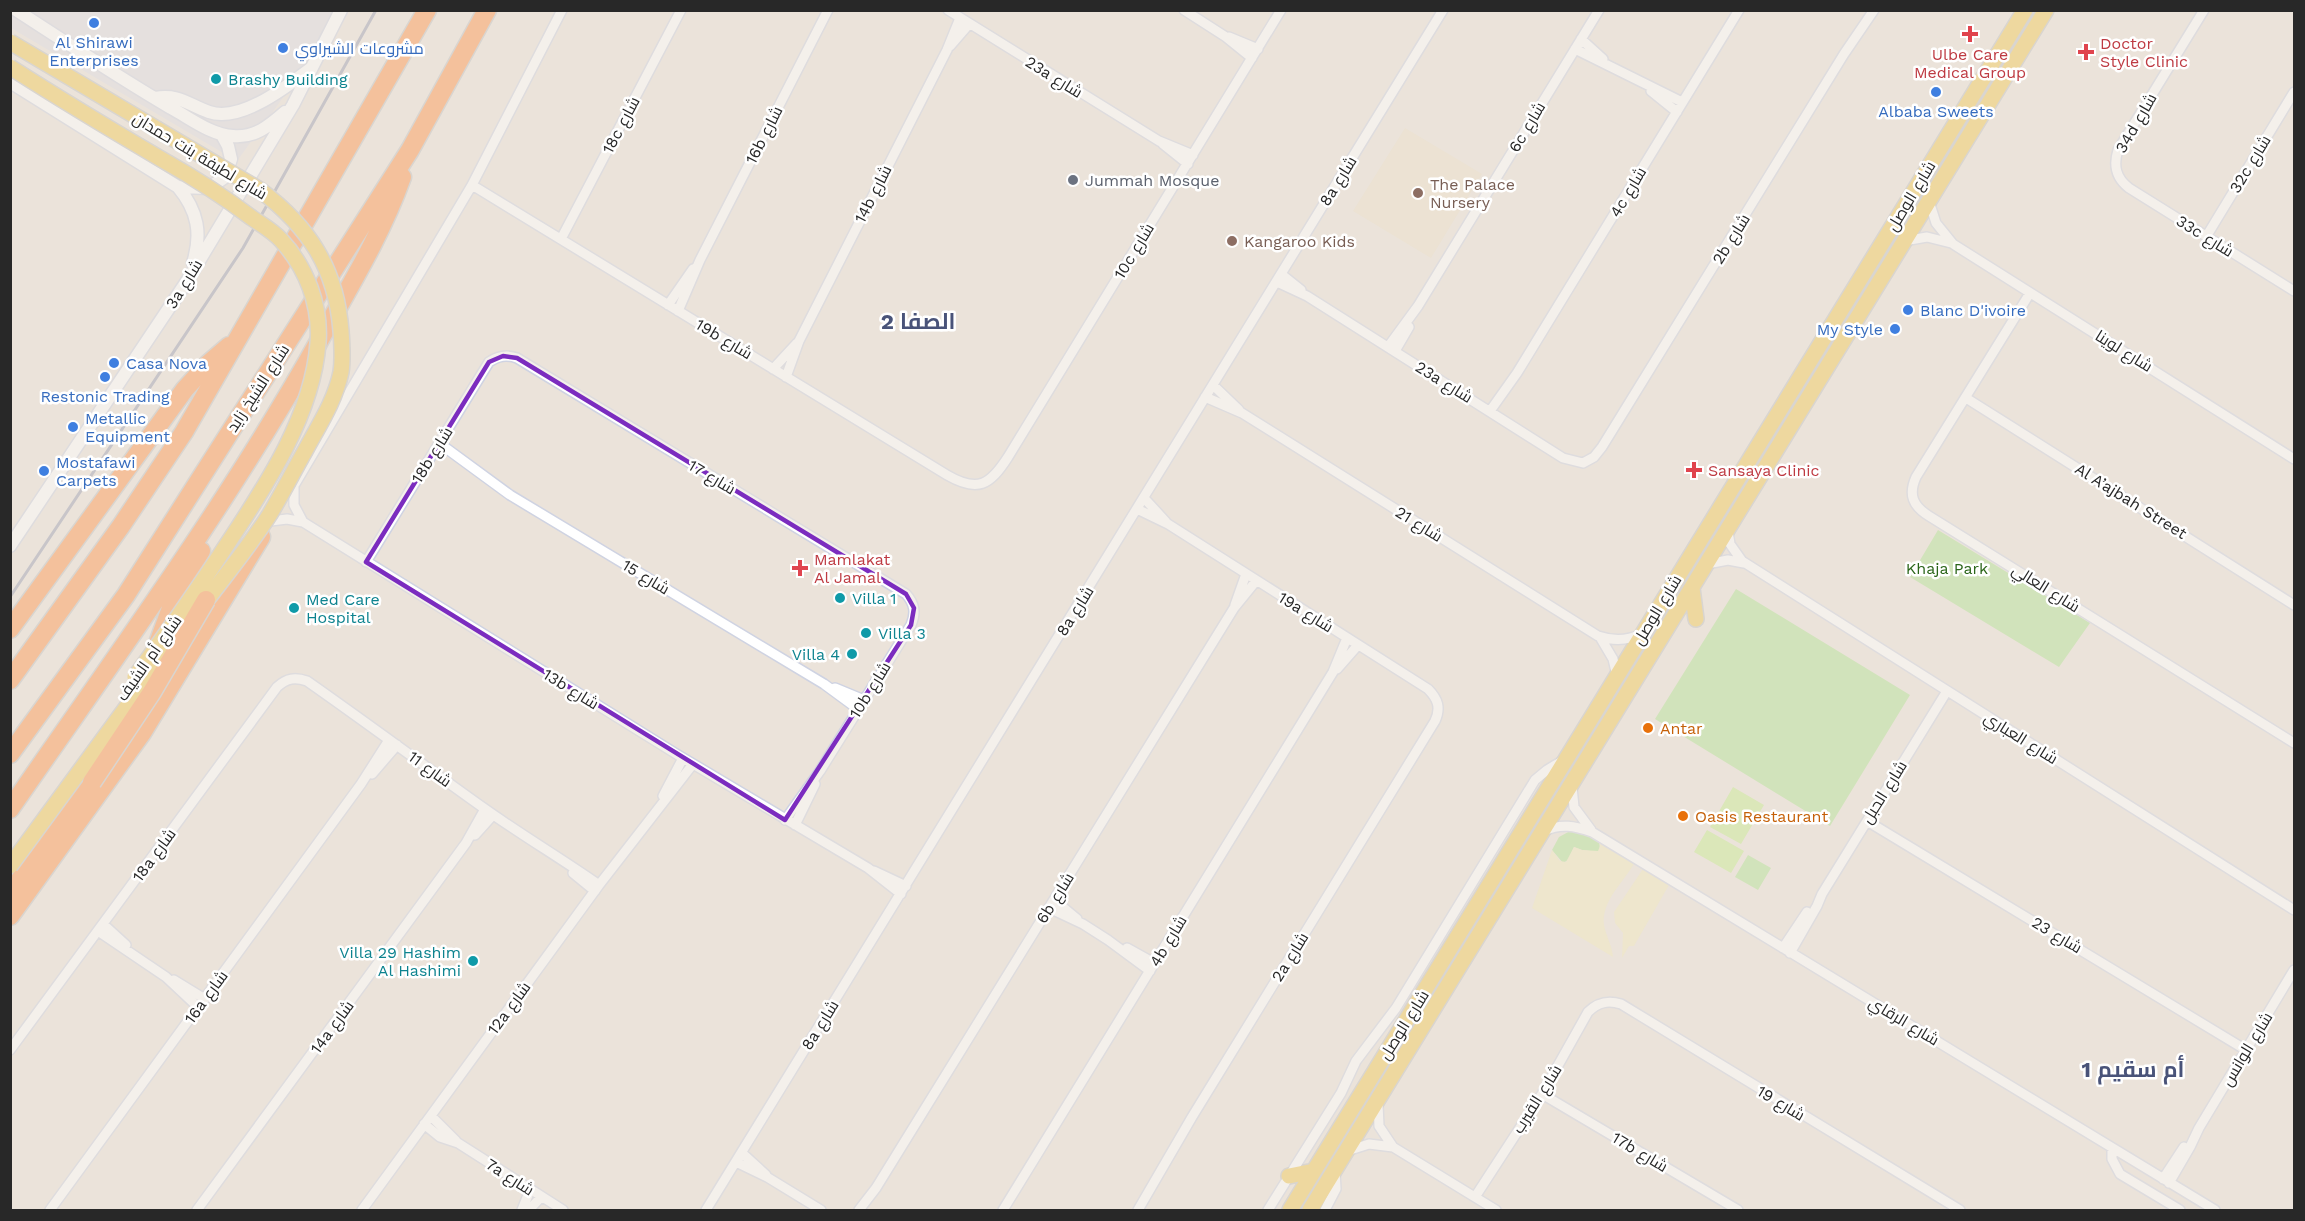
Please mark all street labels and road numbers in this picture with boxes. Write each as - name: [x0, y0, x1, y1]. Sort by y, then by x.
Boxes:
- street label: 23a شارع: [1021, 52, 1086, 104]
- street label: 34d شارع: [2111, 90, 2162, 157]
- street label: 18c شارع: [598, 93, 646, 158]
- street label: 6c شارع: [1505, 98, 1551, 157]
- street label: 16b شارع: [741, 103, 788, 168]
- street label: شارع لطيفة بنت حمدان: [128, 108, 271, 205]
- street label: 32c شارع: [2225, 132, 2276, 197]
- street label: 8a شارع: [1315, 153, 1362, 210]
- street label: شارع الوصل: [1883, 157, 1941, 236]
- street label: 14b شارع: [850, 162, 897, 227]
- street label: 4c شارع: [1606, 163, 1652, 222]
- street label: 2b شارع: [1708, 210, 1756, 269]
- street label: 33c شارع: [2172, 211, 2237, 263]
- street label: 10c شارع: [1110, 220, 1160, 283]
- street label: 3a شارع: [162, 256, 208, 313]
- street label: 19b شارع: [691, 315, 756, 365]
- street label: شارع لوينا: [2091, 326, 2156, 378]
- street label: شارع الشيخ زايد: [223, 341, 295, 436]
- street label: 23a شارع: [1411, 357, 1476, 409]
- street label: 18b شارع: [407, 423, 458, 488]
- street label: شارع 17: [684, 456, 739, 500]
- street label: Al A’ajbah Street: [2072, 459, 2191, 543]
- street label: شارع 21: [1391, 502, 1446, 548]
- street label: شارع 15: [618, 555, 673, 600]
- street label: شارع العالي: [2006, 560, 2083, 620]
- street label: شارع الوصل: [1629, 571, 1687, 650]
- street label: 8a شارع: [1052, 583, 1099, 640]
- street label: 19a شارع: [1274, 588, 1337, 638]
- street label: شارع أم الشيف: [112, 611, 187, 706]
- street label: 10b شارع: [845, 658, 896, 723]
- street label: 13b شارع: [539, 664, 602, 715]
- street label: شارع العباري: [1979, 708, 2061, 772]
- street label: شارع 11: [403, 747, 455, 793]
- street label: شارع الحبل: [1857, 757, 1912, 828]
- street label: 18a شارع: [128, 825, 181, 887]
- street label: 6b شارع: [1032, 869, 1080, 928]
- street label: 4b شارع: [1145, 912, 1192, 971]
- street label: شارع 23: [2027, 913, 2086, 959]
- street label: 2a شارع: [1268, 929, 1314, 986]
- street label: 16a شارع: [180, 967, 233, 1028]
- street label: 12a شارع: [483, 978, 536, 1039]
- street label: شارع الوصل: [1375, 987, 1435, 1064]
- street label: شارع الرقاي: [1863, 993, 1943, 1053]
- street label: 14a شارع: [306, 997, 359, 1059]
- street label: 8a شارع: [797, 997, 844, 1054]
- street label: شارع الوانس: [2217, 1009, 2278, 1090]
- street label: شارع القيرب: [1508, 1061, 1567, 1138]
- street label: شارع 19: [1753, 1081, 1808, 1126]
- street label: 17b شارع: [1608, 1128, 1671, 1178]
- street label: 7a شارع: [481, 1154, 538, 1201]

